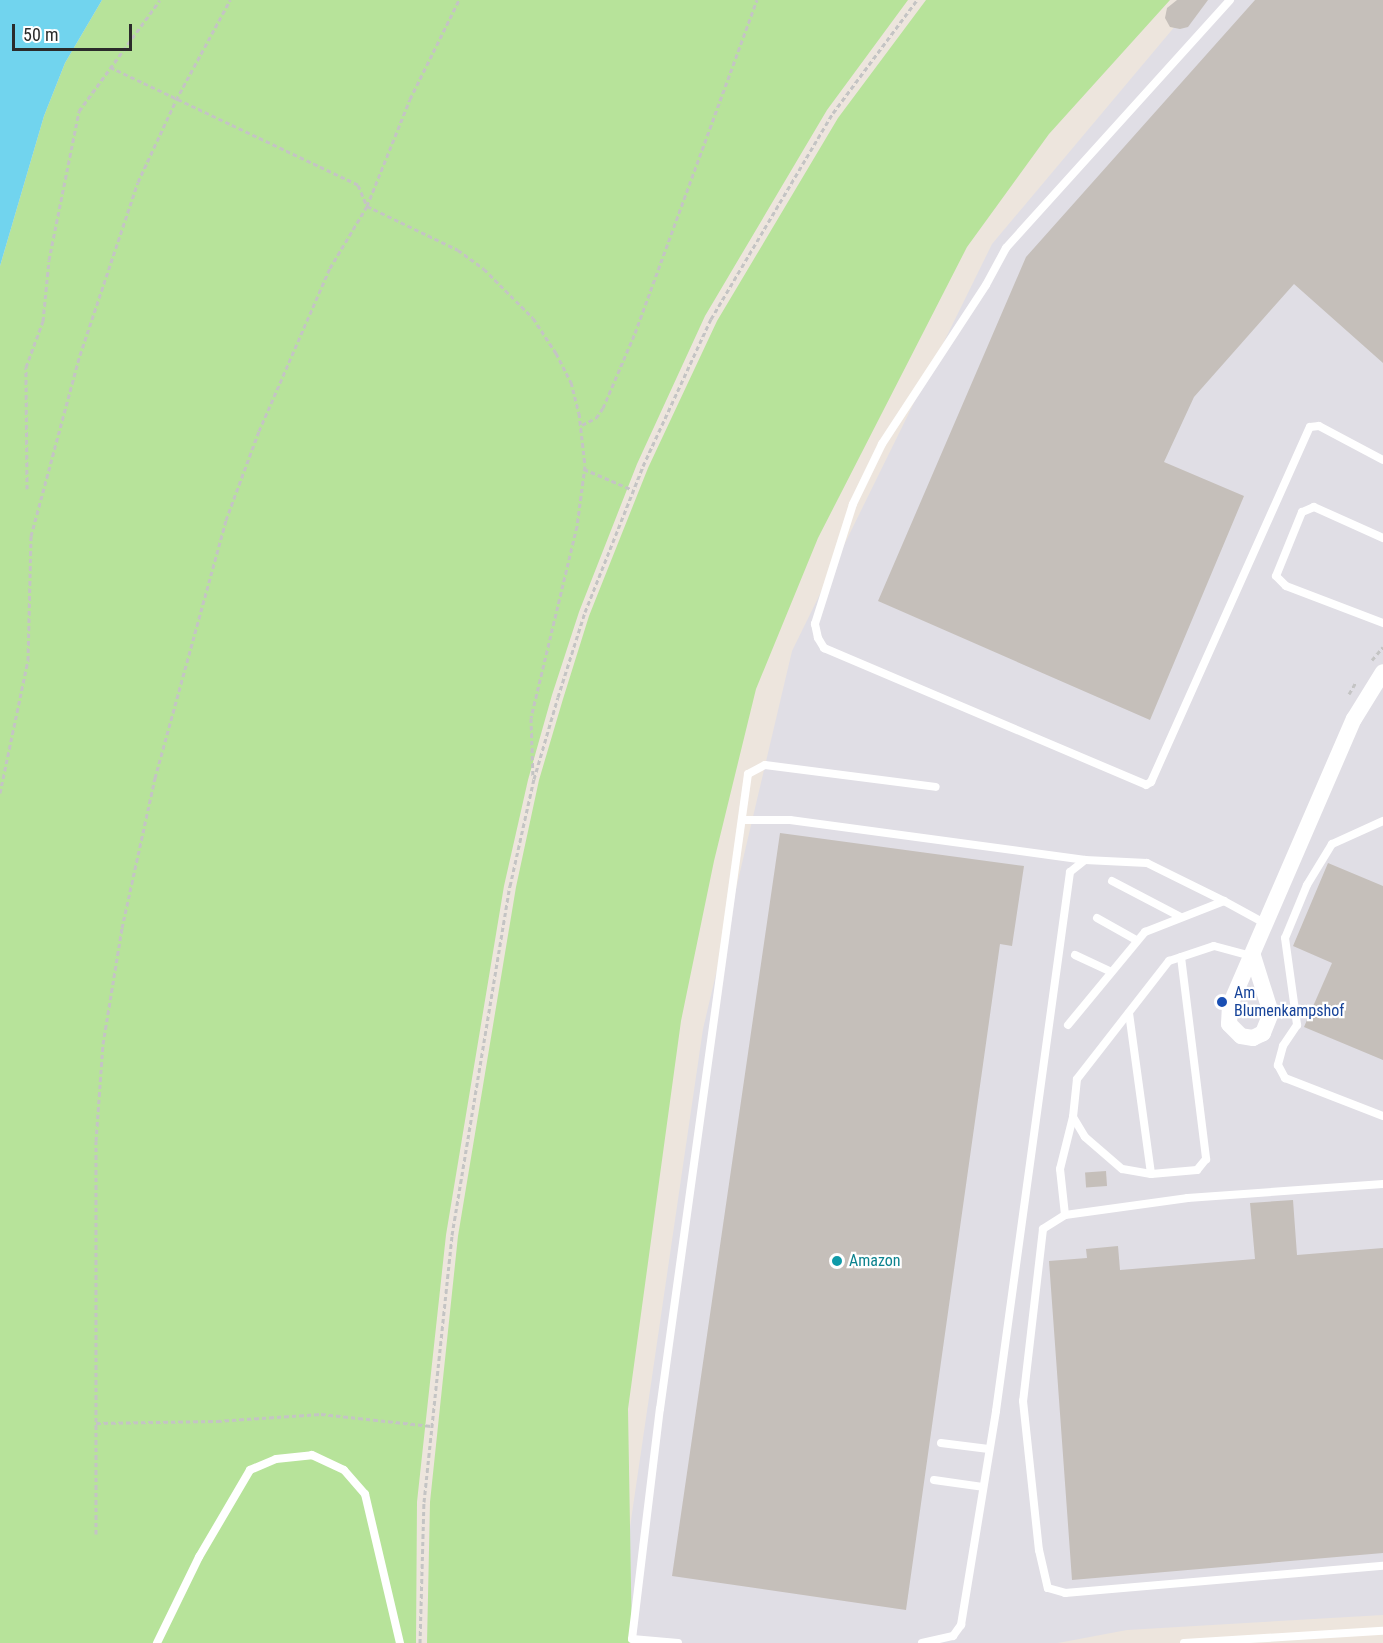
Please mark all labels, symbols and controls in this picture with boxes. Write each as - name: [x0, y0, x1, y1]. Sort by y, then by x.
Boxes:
- scale bar: [15, 12, 135, 50]
- text: 50 m: [23, 24, 58, 45]
- place label: Am Blumenkampshof: [1234, 983, 1344, 1021]
- marker: Am Blumenkampshof: [1215, 995, 1229, 1009]
- place label: Amazon: [849, 1251, 901, 1271]
- marker: Amazon: [830, 1254, 844, 1268]

